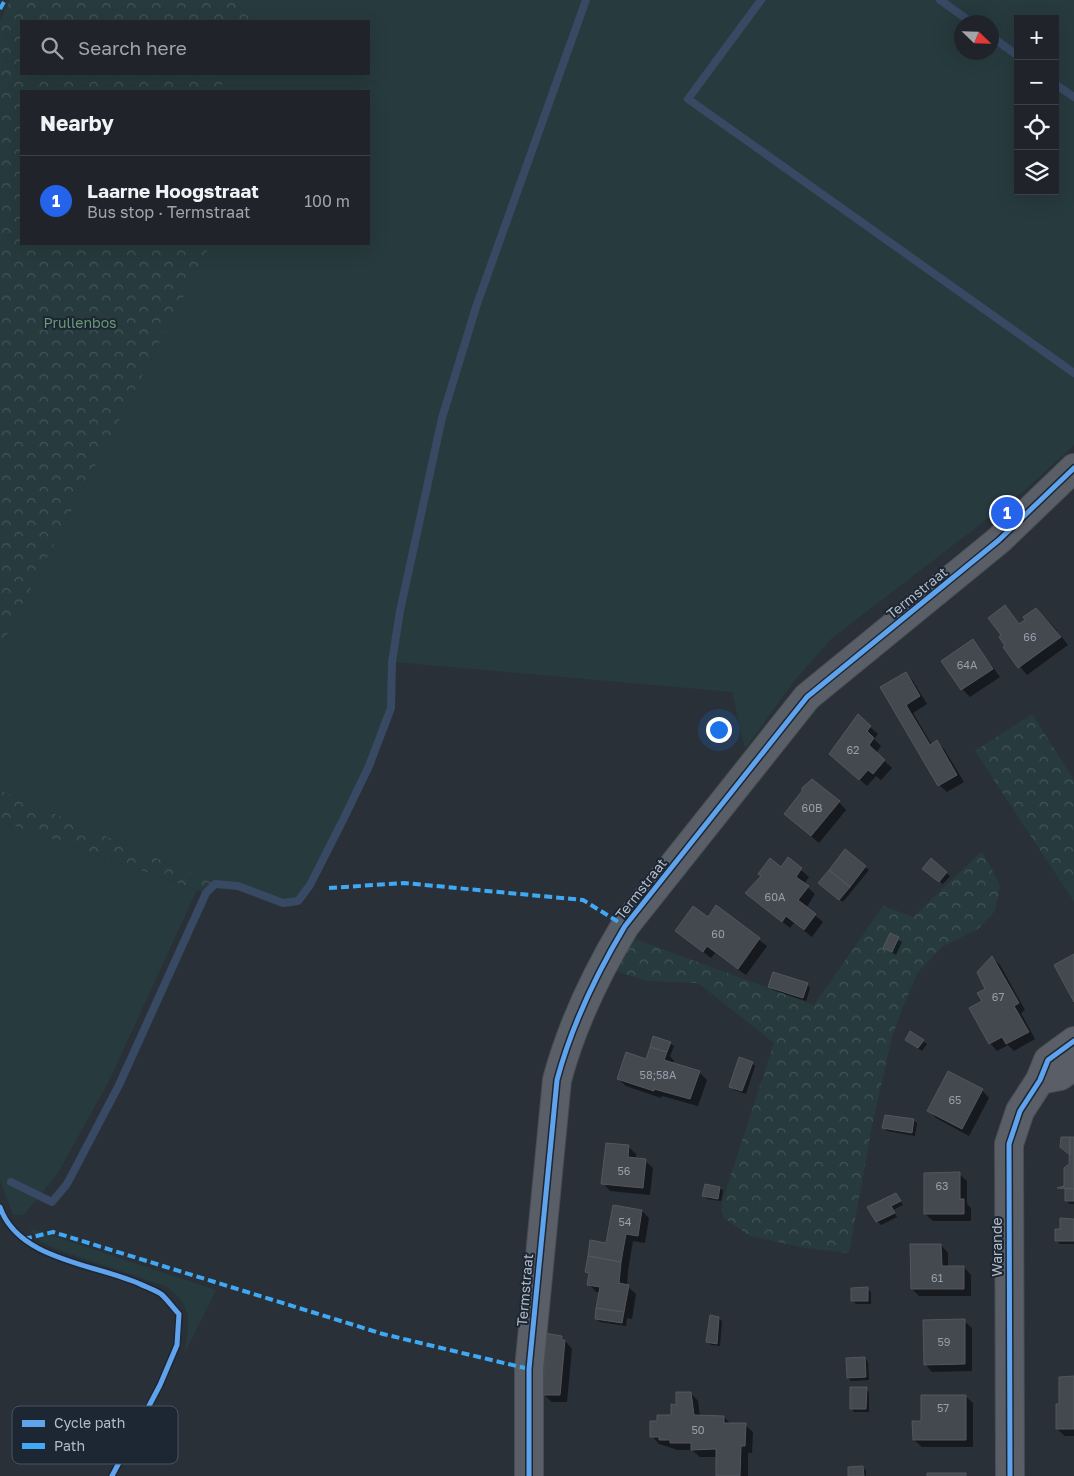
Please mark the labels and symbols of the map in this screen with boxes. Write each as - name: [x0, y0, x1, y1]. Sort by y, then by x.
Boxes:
- north arrow: [954, 15, 999, 60]
- park label: Prullenbos: [43, 314, 117, 331]
- pin: 1: [991, 494, 1023, 532]
- street label: Termstraat: [883, 563, 950, 622]
- house number: 66: [1023, 630, 1037, 643]
- house number: 64A: [957, 658, 978, 671]
- your location: [706, 717, 732, 743]
- house number: 62: [846, 743, 860, 756]
- house number: 60B: [802, 801, 822, 814]
- street label: Termstraat: [611, 855, 670, 923]
- house number: 60A: [765, 890, 786, 903]
- house number: 60: [711, 927, 725, 940]
- house number: 67: [992, 990, 1004, 1003]
- house number: 58;58A: [640, 1068, 677, 1081]
- house number: 65: [948, 1093, 962, 1106]
- house number: 56: [617, 1164, 631, 1177]
- house number: 63: [935, 1179, 949, 1192]
- house number: 54: [618, 1215, 632, 1228]
- street label: Warande: [988, 1217, 1005, 1277]
- street label: Termstraat: [513, 1253, 536, 1327]
- house number: 61: [931, 1271, 943, 1284]
- house number: 59: [937, 1335, 951, 1348]
- house number: 57: [937, 1401, 949, 1414]
- legend: [12, 1406, 178, 1464]
- text: Cycle path: [54, 1414, 125, 1431]
- house number: 50: [691, 1423, 705, 1436]
- text: Path: [54, 1437, 85, 1454]

